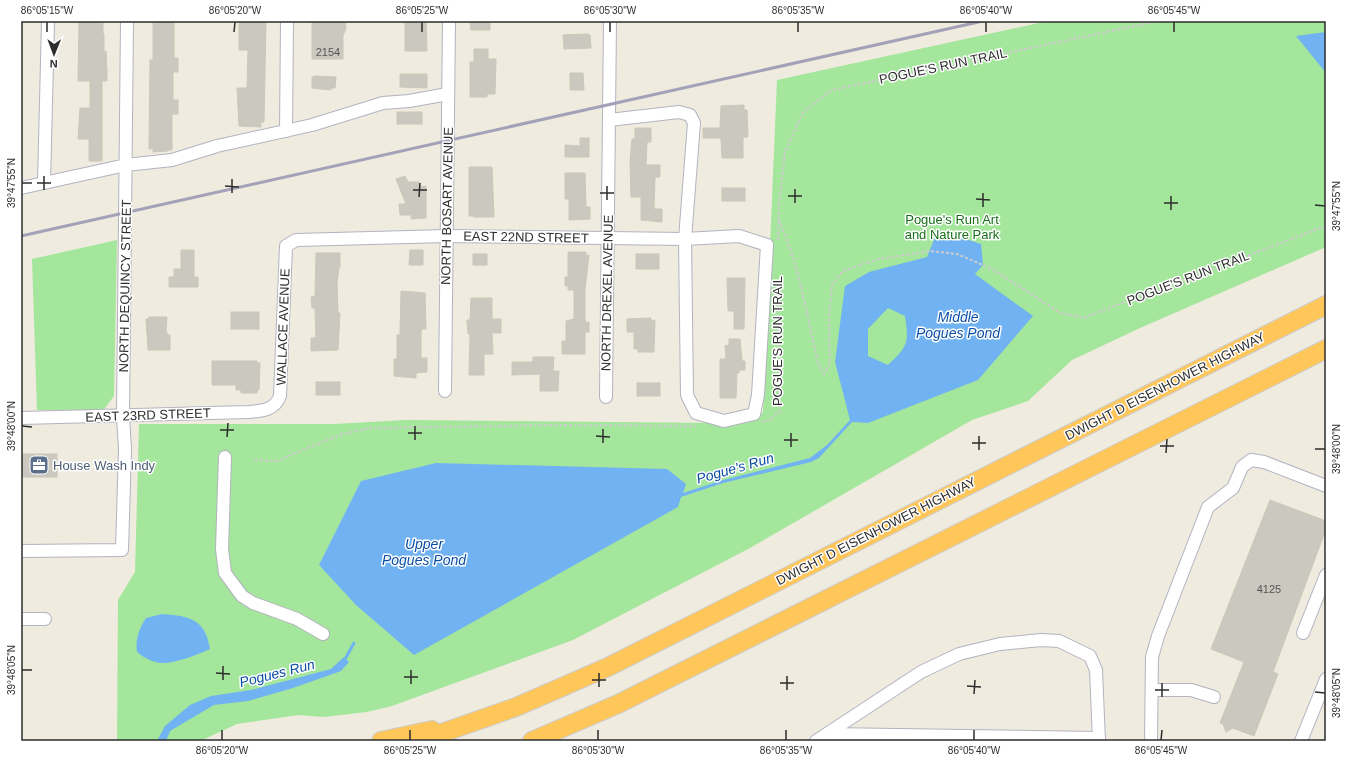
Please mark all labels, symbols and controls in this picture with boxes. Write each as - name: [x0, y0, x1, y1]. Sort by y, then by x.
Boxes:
- text: 86°05'15"W: [21, 5, 74, 16]
- text: 86°05'20"W: [209, 5, 262, 16]
- text: 86°05'25"W: [396, 5, 449, 16]
- text: 86°05'30"W: [584, 5, 637, 16]
- text: 86°05'35"W: [772, 5, 825, 16]
- text: 86°05'40"W: [960, 5, 1013, 16]
- text: 86°05'45"W: [1148, 5, 1201, 16]
- north arrow: [34, 34, 74, 74]
- street label: POGUE'S RUN TRAIL: [878, 45, 1008, 87]
- house number: 2154: [316, 46, 340, 58]
- text: N: [50, 58, 58, 70]
- street label: NORTH BOSART AVENUE: [438, 127, 456, 285]
- text: 39°47'55"N: [6, 158, 17, 208]
- text: 39°47'55"N: [1331, 181, 1342, 231]
- street label: NORTH DEQUINCY STREET: [116, 199, 134, 373]
- park label: Pogue's Run Art and Nature Park: [905, 212, 1000, 242]
- street label: NORTH DREXEL AVENUE: [598, 214, 616, 371]
- street label: EAST 22ND STREET: [463, 228, 589, 246]
- street label: POGUE'S RUN TRAIL: [1125, 248, 1251, 308]
- street label: WALLACE AVENUE: [273, 268, 293, 386]
- street label: POGUE'S RUN TRAIL: [770, 276, 785, 406]
- water label: Middle Pogues Pond: [916, 309, 1001, 341]
- street label: DWIGHT D EISENHOWER HIGHWAY: [1063, 329, 1268, 443]
- text: 39°48'00"N: [6, 401, 17, 451]
- street label: EAST 23RD STREET: [85, 405, 211, 425]
- text: 39°48'00"N: [1331, 424, 1342, 474]
- water label: Pogue's Run: [694, 449, 776, 487]
- office icon: House Wash Indy: [28, 454, 50, 476]
- place label: House Wash Indy: [53, 458, 156, 473]
- street label: DWIGHT D EISENHOWER HIGHWAY: [774, 474, 979, 588]
- water label: Upper Pogues Pond: [382, 536, 467, 568]
- house number: 4125: [1257, 583, 1281, 595]
- text: 39°48'05"N: [6, 645, 17, 695]
- water label: Pogues Run: [238, 656, 317, 690]
- text: 39°48'05"N: [1331, 668, 1342, 718]
- text: 86°05'20"W: [196, 745, 249, 756]
- text: 86°05'25"W: [384, 745, 437, 756]
- text: 86°05'30"W: [572, 745, 625, 756]
- text: 86°05'35"W: [760, 745, 813, 756]
- text: 86°05'40"W: [948, 745, 1001, 756]
- text: 86°05'45"W: [1135, 745, 1188, 756]

